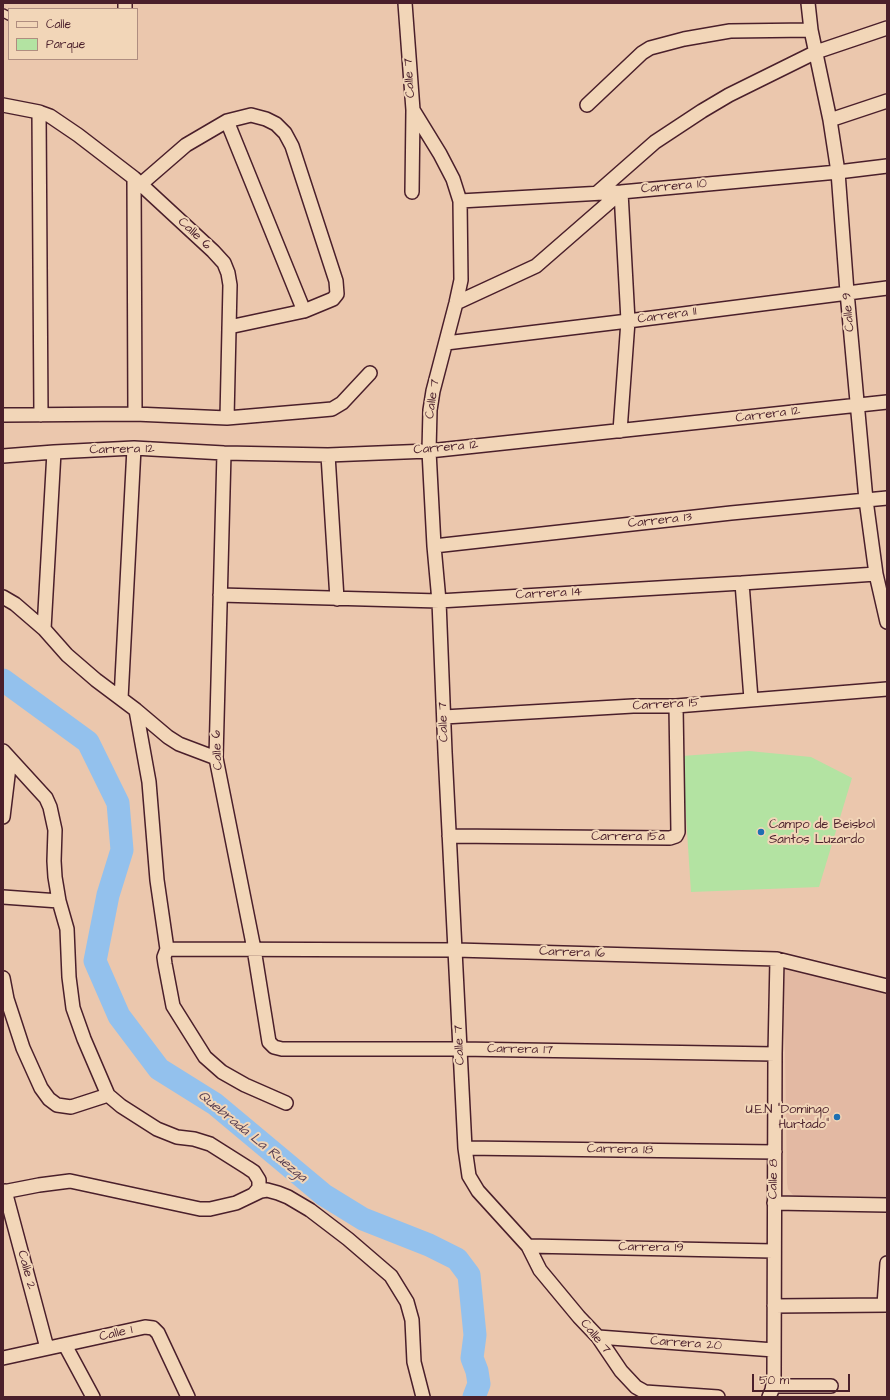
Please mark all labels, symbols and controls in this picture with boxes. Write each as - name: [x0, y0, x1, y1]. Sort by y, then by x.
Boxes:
- legend: [8, 8, 138, 60]
- text: Calle: [46, 16, 71, 33]
- text: Parque: [46, 36, 85, 53]
- street label: Calle 7: [401, 57, 419, 99]
- street label: Carrera 10: [640, 176, 708, 198]
- street label: Calle 6: [174, 215, 214, 253]
- street label: Calle 9: [840, 292, 858, 332]
- street label: Carrera 11: [636, 304, 698, 328]
- street label: Calle 7: [422, 378, 444, 420]
- street label: Carrera 12: [735, 403, 801, 427]
- street label: Carrera 12: [413, 437, 479, 459]
- street label: Carrera 12: [89, 442, 155, 458]
- street label: Carrera 13: [627, 510, 693, 532]
- street label: Carrera 14: [515, 584, 583, 604]
- street label: Carrera 15: [632, 695, 700, 715]
- street label: Calle 7: [436, 702, 452, 742]
- street label: Calle 6: [209, 729, 227, 771]
- place label: Campo de Beisbol Santos Luzardo: [769, 817, 875, 848]
- marker: Campo de Beisbol Santos Luzardo: [756, 827, 766, 837]
- street label: Carrera 15a: [591, 829, 665, 845]
- street label: Carrera 16: [539, 944, 605, 962]
- street label: Calle 7: [451, 1025, 469, 1065]
- street label: Carrera 17: [487, 1042, 553, 1058]
- water label: Quebrada La Ruezga: [194, 1088, 310, 1186]
- place label: U.E.N "Domingo Hurtado": [746, 1102, 829, 1133]
- marker: U.E.N "Domingo Hurtado": [832, 1112, 842, 1122]
- street label: Carrera 18: [587, 1142, 653, 1158]
- street label: Calle 8: [766, 1159, 782, 1199]
- street label: Carrera 19: [618, 1240, 684, 1256]
- street label: Calle 2: [13, 1249, 39, 1291]
- street label: Calle 7: [576, 1316, 614, 1358]
- street label: Calle 1: [98, 1323, 134, 1345]
- street label: Carrera 20: [650, 1334, 722, 1354]
- scale bar: [754, 1366, 852, 1392]
- text: 50 m: [759, 1372, 789, 1389]

